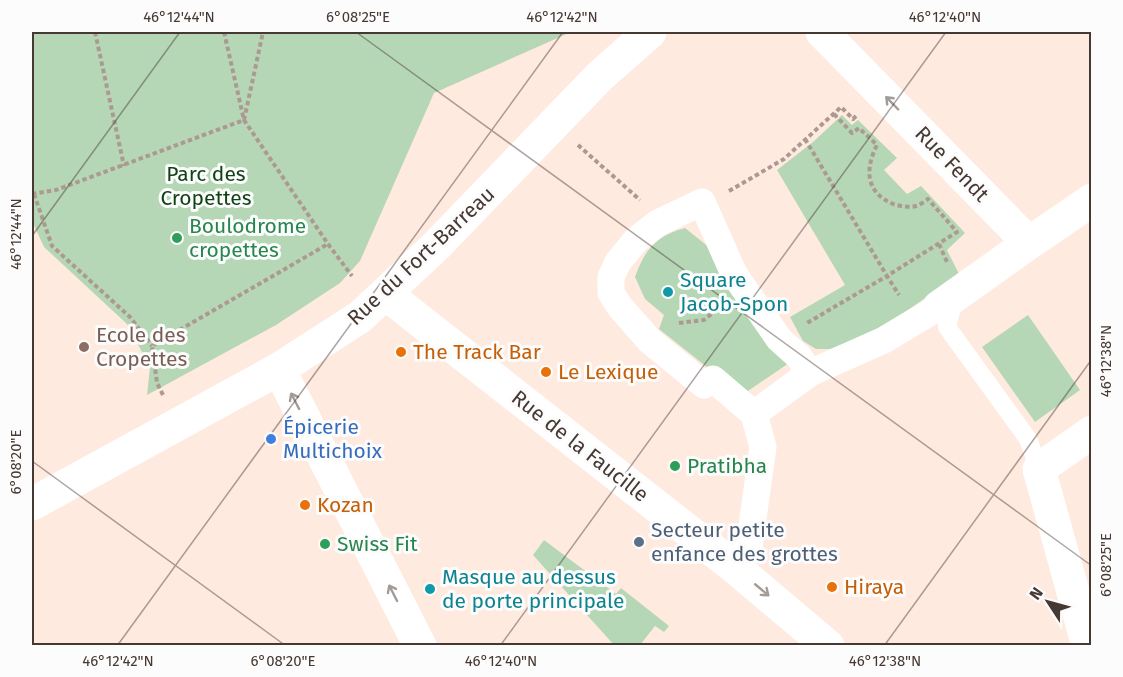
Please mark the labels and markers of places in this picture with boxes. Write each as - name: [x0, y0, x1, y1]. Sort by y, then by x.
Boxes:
- place label: Boulodrome cropettes: [189, 213, 306, 263]
- marker: Boulodrome cropettes: [170, 231, 184, 245]
- place label: Square Jacob-Spon: [680, 267, 788, 317]
- marker: Square Jacob-Spon: [661, 285, 675, 299]
- place label: Ecole des Cropettes: [96, 322, 187, 372]
- place label: The Track Bar: [413, 339, 541, 365]
- marker: Ecole des Cropettes: [77, 340, 91, 354]
- marker: The Track Bar: [394, 345, 408, 359]
- place label: Le Lexique: [558, 359, 658, 385]
- marker: Le Lexique: [539, 365, 553, 379]
- place label: Épicerie Multichoix: [283, 414, 383, 464]
- marker: Épicerie Multichoix: [264, 432, 278, 446]
- place label: Pratibha: [687, 453, 767, 479]
- marker: Pratibha: [668, 459, 682, 473]
- place label: Kozan: [317, 492, 374, 518]
- marker: Kozan: [298, 498, 312, 512]
- place label: Secteur petite enfance des grottes: [651, 517, 838, 567]
- place label: Swiss Fit: [337, 531, 418, 557]
- marker: Secteur petite enfance des grottes: [632, 535, 646, 549]
- marker: Swiss Fit: [318, 537, 332, 551]
- place label: Masque au dessus de porte principale: [442, 564, 624, 614]
- place label: Hiraya: [844, 574, 904, 600]
- marker: Hiraya: [825, 580, 839, 594]
- marker: Masque au dessus de porte principale: [423, 582, 437, 596]

